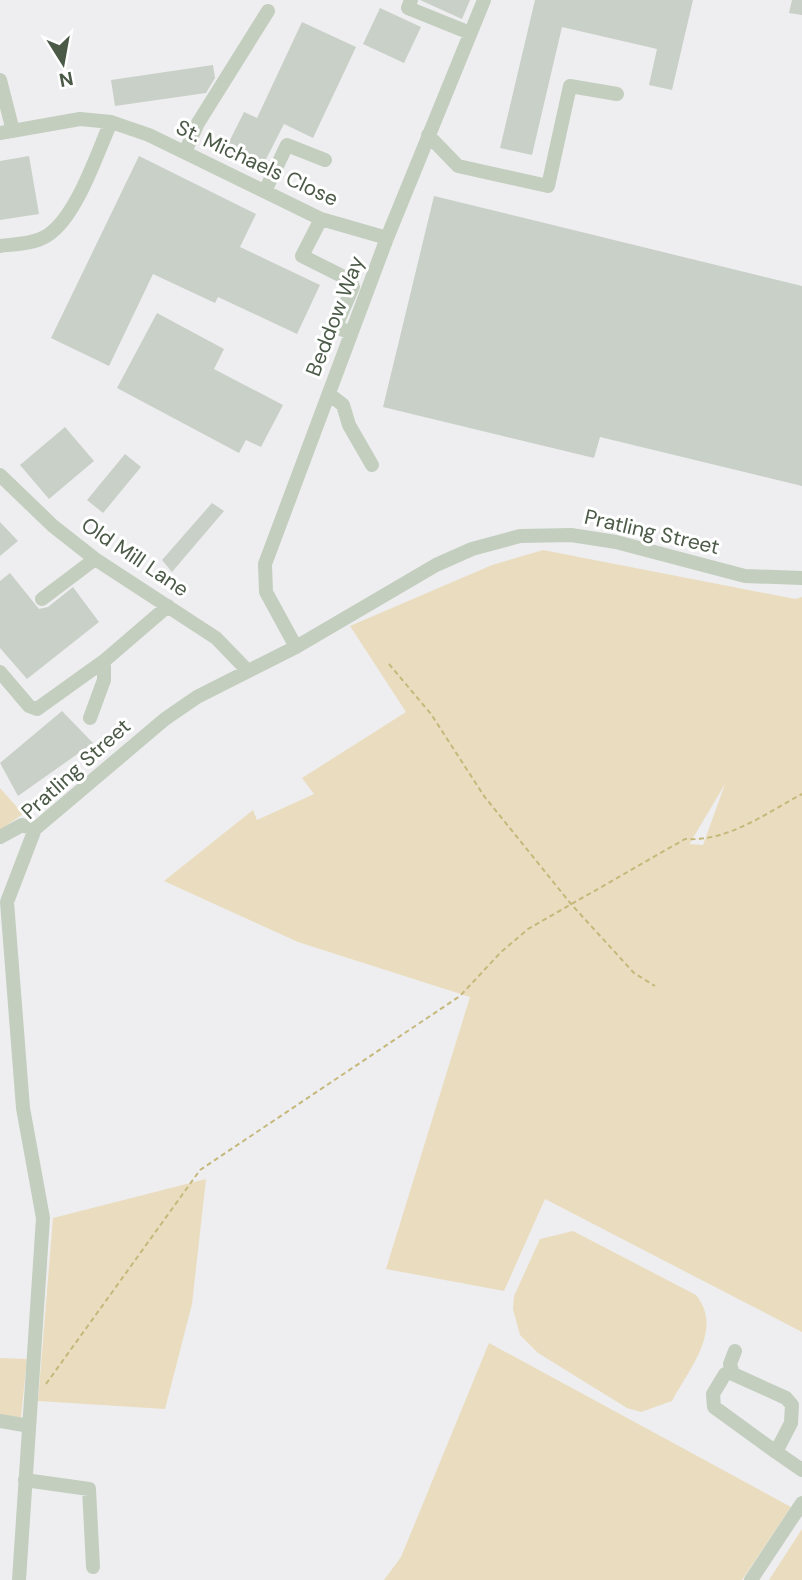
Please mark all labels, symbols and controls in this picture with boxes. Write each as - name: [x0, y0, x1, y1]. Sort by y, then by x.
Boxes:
- north arrow: [28, 28, 98, 98]
- text: N: [57, 66, 75, 93]
- street label: St. Michaels Close: [171, 113, 343, 213]
- street label: Beddow Way: [299, 252, 371, 380]
- street label: Pratling Street: [582, 503, 722, 561]
- street label: Old Mill Lane: [76, 511, 194, 603]
- street label: Pratling Street: [15, 712, 137, 826]

